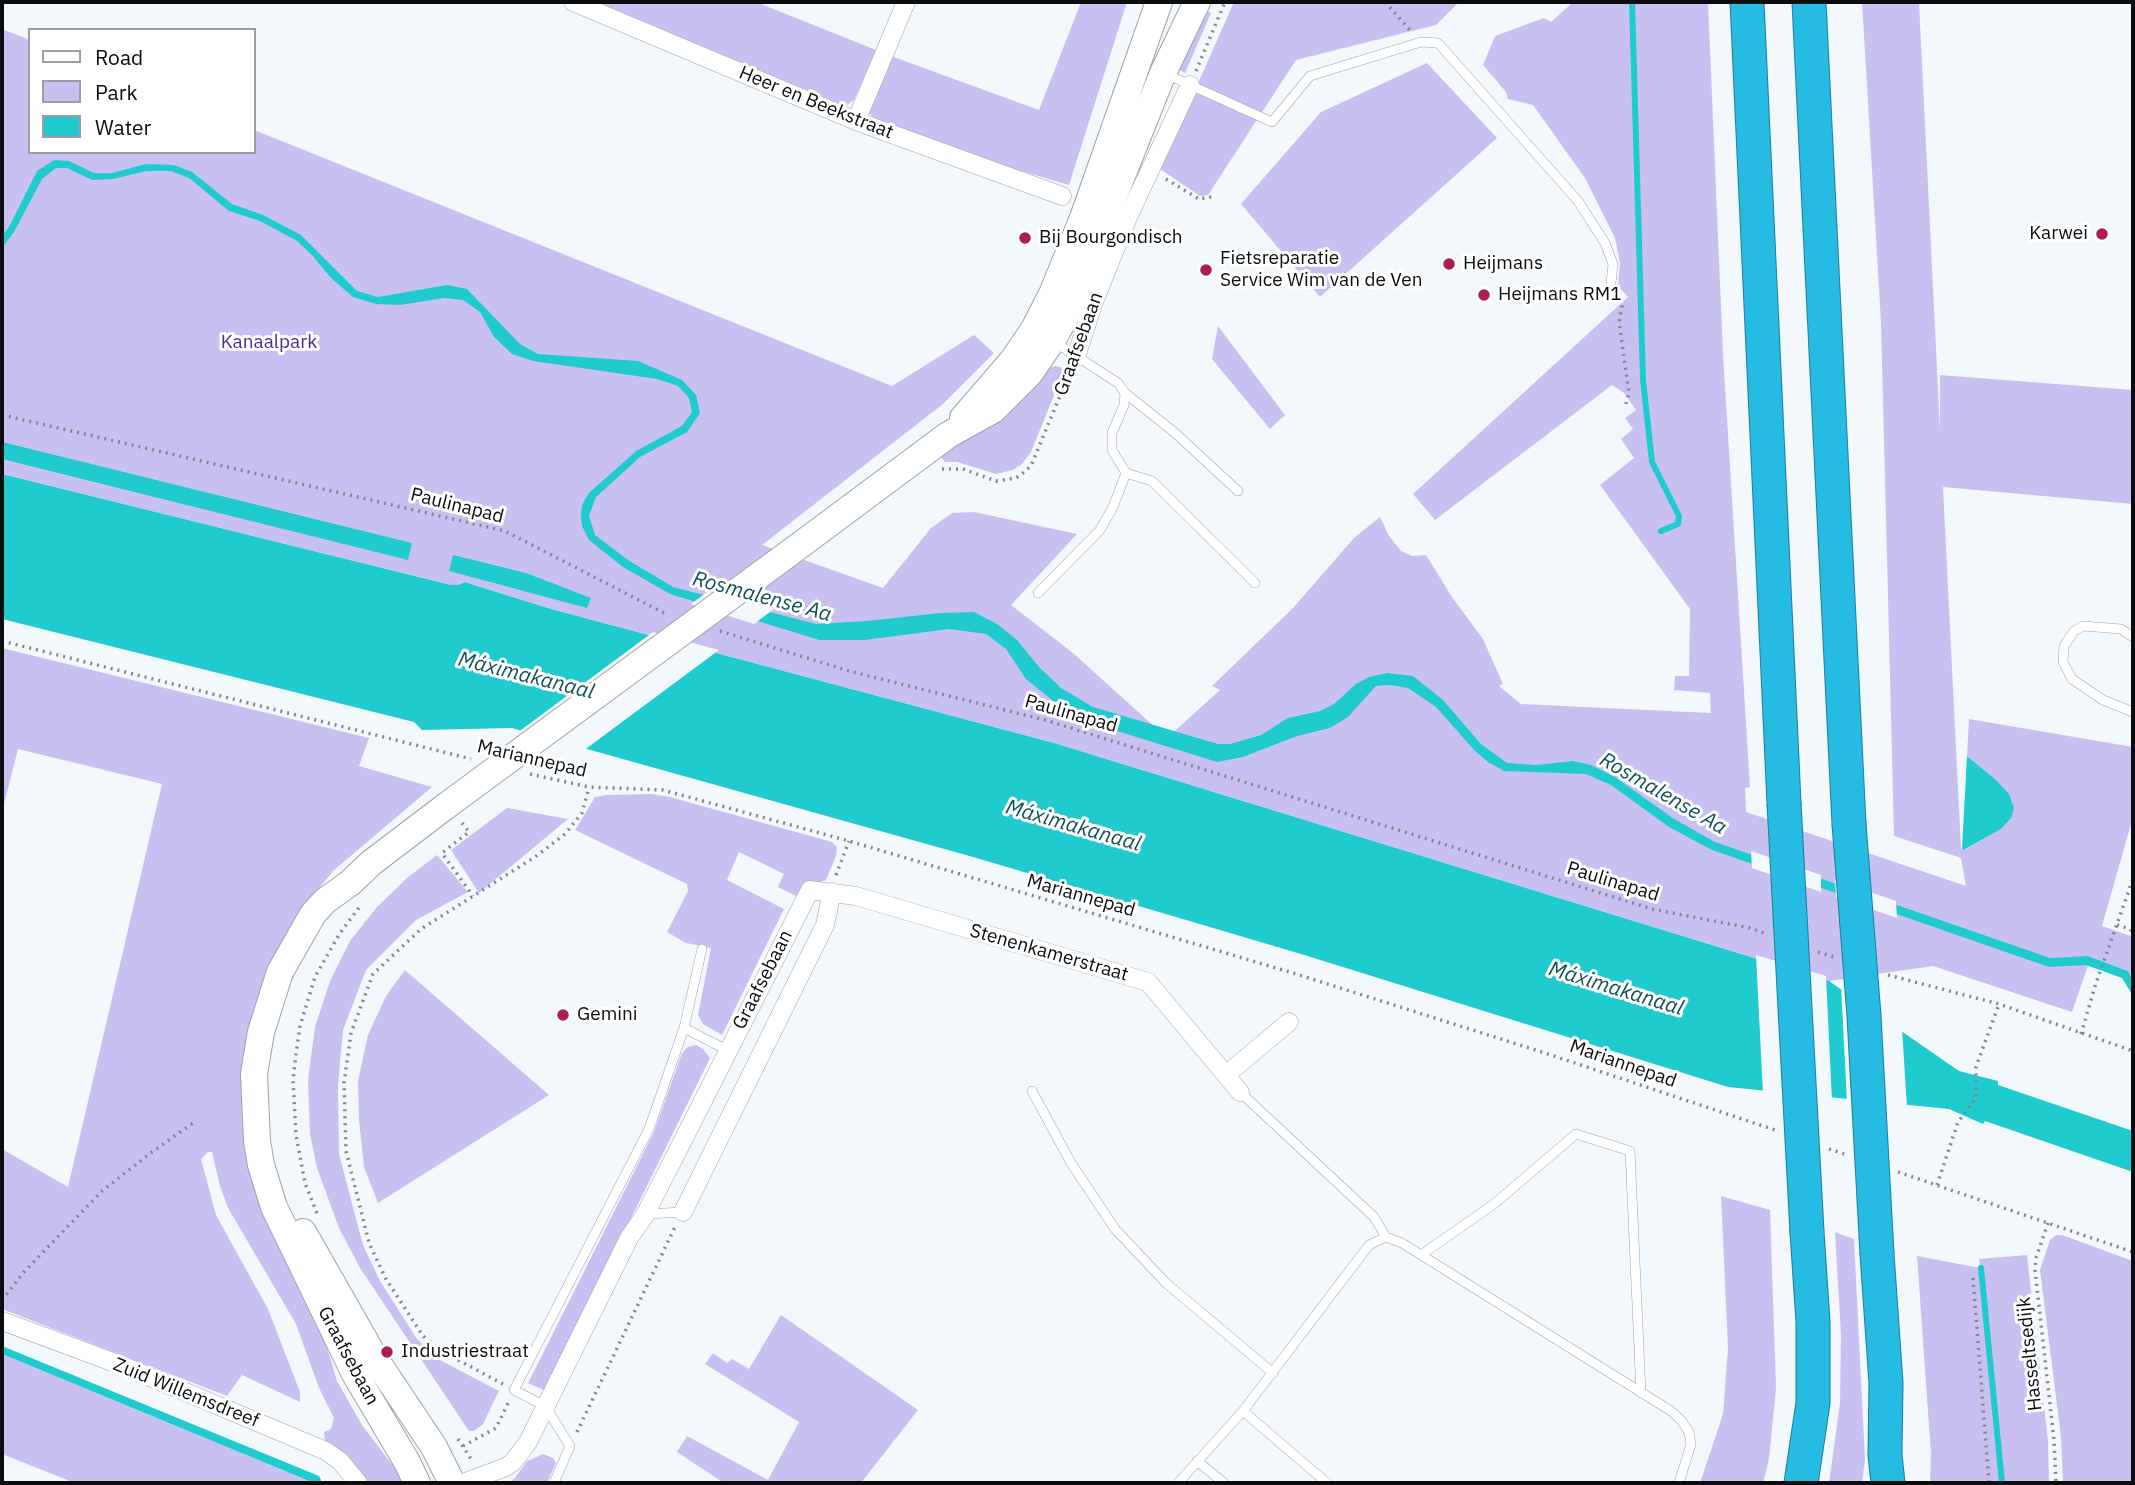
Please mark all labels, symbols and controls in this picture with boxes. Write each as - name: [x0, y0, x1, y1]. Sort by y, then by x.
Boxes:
- legend: [28, 28, 256, 154]
- text: Road: [95, 43, 143, 71]
- street label: Heer en Beekstraat: [736, 62, 896, 144]
- text: Park: [95, 78, 138, 106]
- text: Water: [95, 113, 151, 141]
- place label: Karwei: [2029, 223, 2088, 245]
- marker: Karwei: [2094, 226, 2110, 242]
- place label: Bij Bourgondisch: [1039, 227, 1182, 249]
- marker: Bij Bourgondisch: [1017, 230, 1033, 246]
- place label: Fietsreparatie Service Wim van de Ven: [1220, 248, 1423, 292]
- place label: Heijmans: [1463, 253, 1543, 275]
- marker: Heijmans: [1441, 256, 1457, 272]
- marker: Fietsreparatie Service Wim van de Ven: [1198, 262, 1214, 278]
- place label: Heijmans RM1: [1498, 284, 1622, 306]
- marker: Heijmans RM1: [1476, 287, 1492, 303]
- street label: Graafsebaan: [1050, 289, 1108, 399]
- park label: Kanaalpark: [221, 332, 317, 354]
- street label: Paulinapad: [408, 483, 506, 529]
- water label: Rosmalense Aa: [690, 566, 834, 628]
- water label: Máximakanaal: [455, 647, 597, 705]
- street label: Paulinapad: [1022, 690, 1120, 738]
- street label: Mariannepad: [475, 735, 589, 783]
- water label: Rosmalense Aa: [1595, 747, 1731, 841]
- water label: Máximakanaal: [1003, 795, 1143, 857]
- street label: Paulinapad: [1564, 857, 1662, 907]
- street label: Mariannepad: [1024, 870, 1138, 922]
- street label: Stenenkamerstraat: [967, 919, 1131, 987]
- street label: Graafsebaan: [728, 927, 798, 1033]
- water label: Máximakanaal: [1546, 957, 1686, 1021]
- place label: Gemini: [577, 1004, 638, 1026]
- marker: Gemini: [555, 1007, 571, 1023]
- street label: Mariannepad: [1567, 1035, 1679, 1093]
- street label: Hasseltsedijk: [2013, 1296, 2047, 1412]
- street label: Graafsebaan: [313, 1303, 383, 1409]
- place label: Industriestraat: [401, 1341, 529, 1363]
- marker: Industriestraat: [379, 1344, 395, 1360]
- street label: Zuid Willemsdreef: [110, 1353, 262, 1433]

